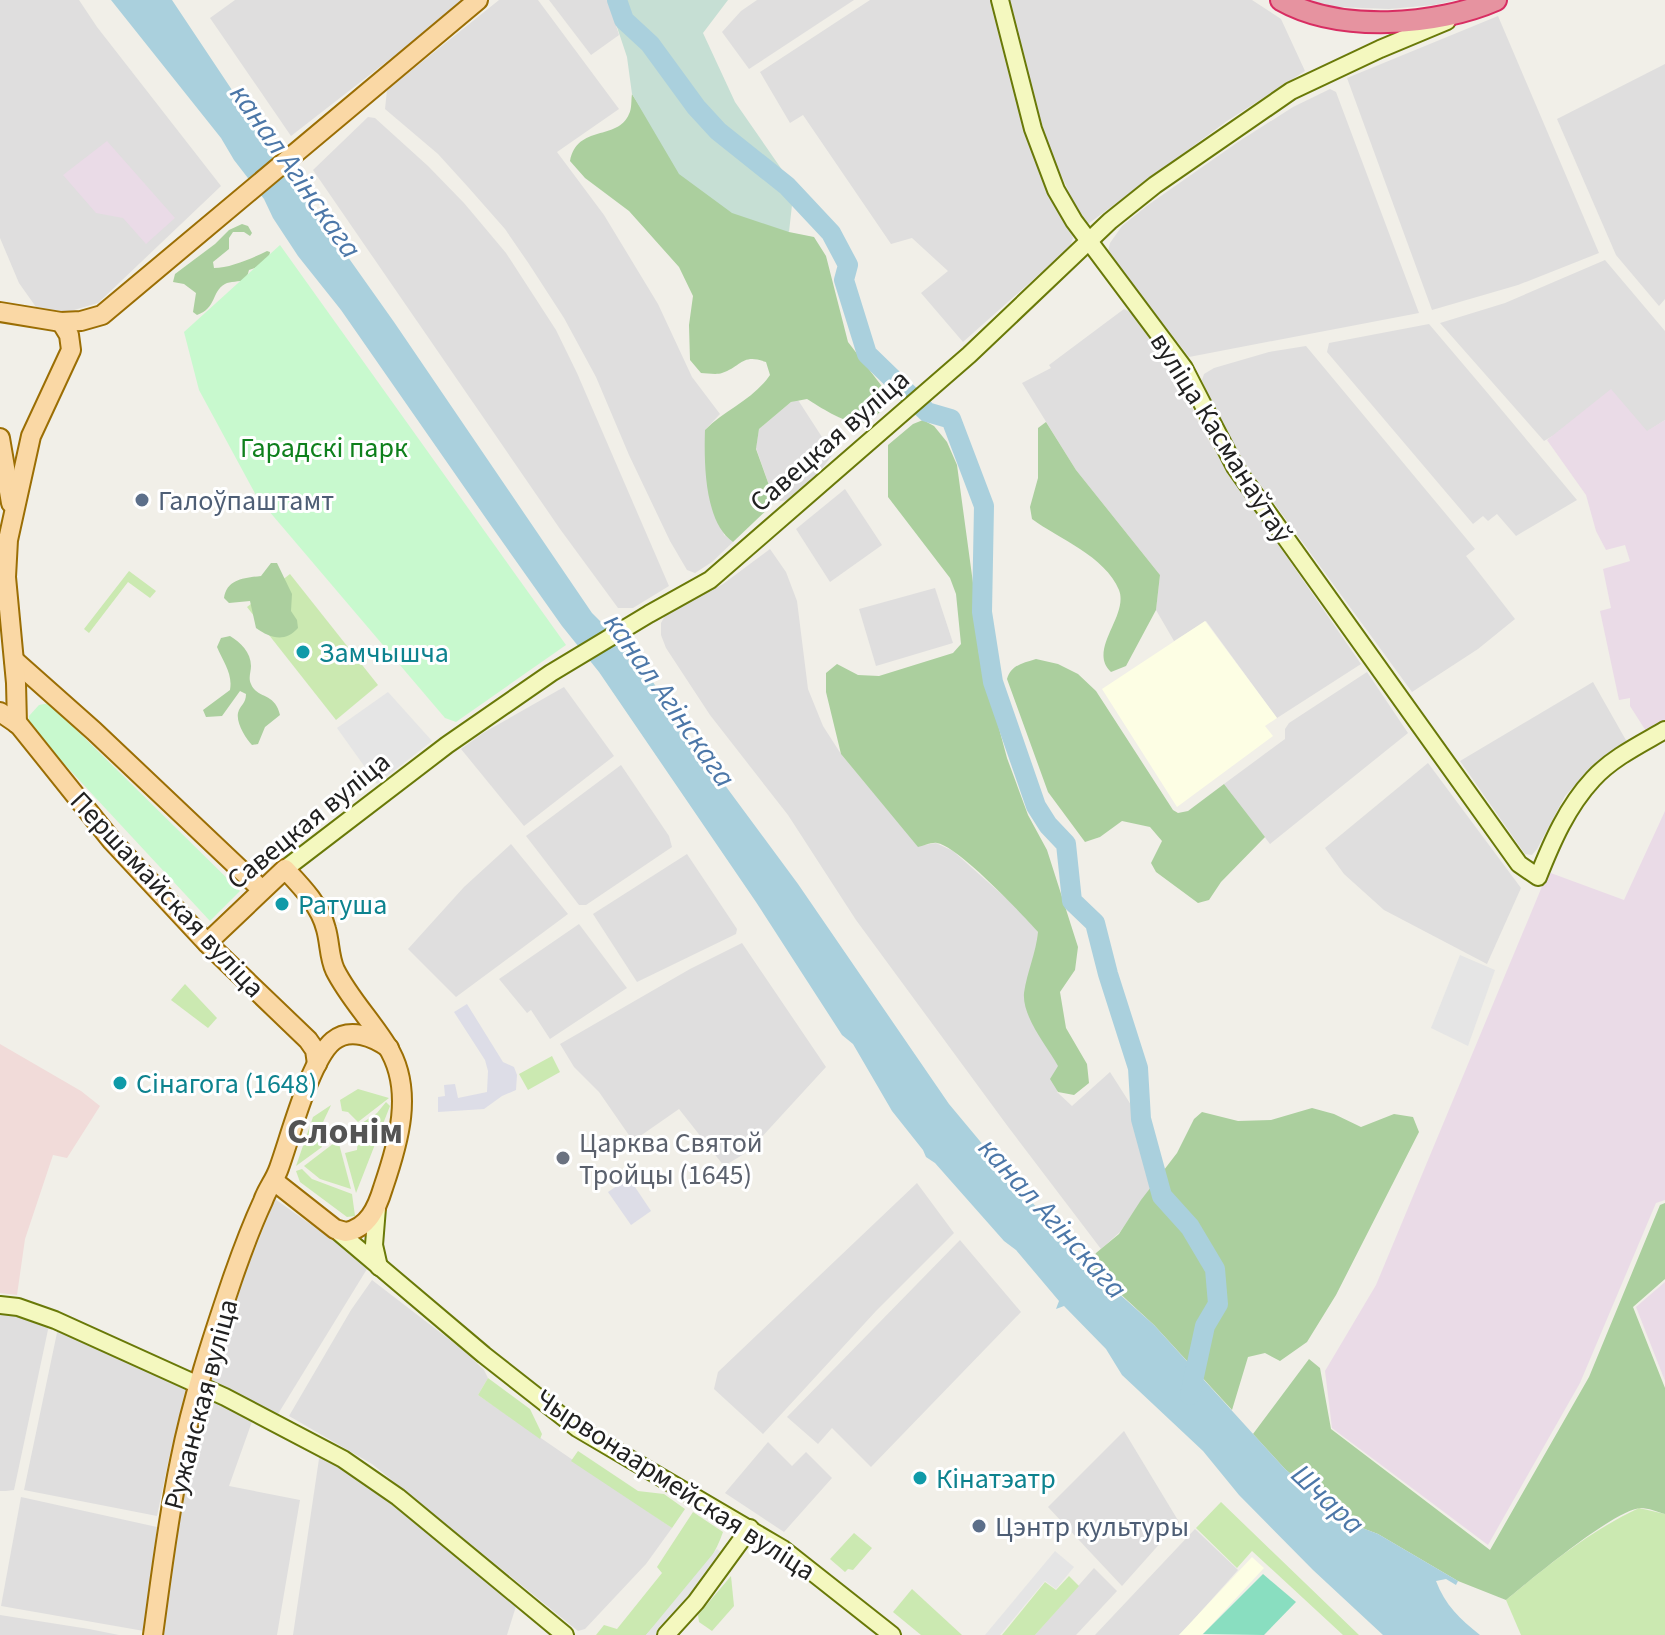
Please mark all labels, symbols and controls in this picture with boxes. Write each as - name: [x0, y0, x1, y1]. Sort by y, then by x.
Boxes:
- water label: канал Агінскага: [219, 75, 372, 267]
- street label: вуліца Касманаўтаў: [1140, 325, 1302, 551]
- street label: Савецкая вуліца: [741, 360, 918, 522]
- park label: Гарадскі парк: [240, 428, 408, 468]
- place label: Галоўпаштамт: [158, 481, 334, 521]
- marker: Галоўпаштамт: [133, 491, 151, 509]
- water label: канал Агінскага: [593, 604, 746, 796]
- place label: Замчышча: [319, 633, 449, 673]
- marker: Замчышча: [294, 643, 312, 661]
- street label: Савецкая вуліца: [218, 742, 399, 899]
- street label: Першамайская вуліца: [61, 783, 274, 1007]
- place label: Ратуша: [298, 885, 387, 925]
- marker: Ратуша: [273, 895, 291, 913]
- place label: Сінагога (1648): [136, 1064, 317, 1104]
- marker: Сінагога (1648): [111, 1074, 129, 1092]
- district label: Слонім: [287, 1106, 403, 1157]
- place label: Царква Святой Тройцы (1645): [579, 1123, 763, 1195]
- water label: канал Агінскага: [968, 1128, 1137, 1309]
- marker: Царква Святой Тройцы (1645): [554, 1149, 572, 1167]
- street label: Ружанская вуліца: [154, 1295, 248, 1514]
- street label: Чырвонаармейская вуліца: [528, 1379, 823, 1591]
- water label: Шчара: [1281, 1454, 1374, 1545]
- place label: Кінатэатр: [936, 1459, 1056, 1499]
- marker: Кінатэатр: [911, 1469, 929, 1487]
- place label: Цэнтр культуры: [995, 1507, 1189, 1547]
- marker: Цэнтр культуры: [970, 1517, 988, 1535]

